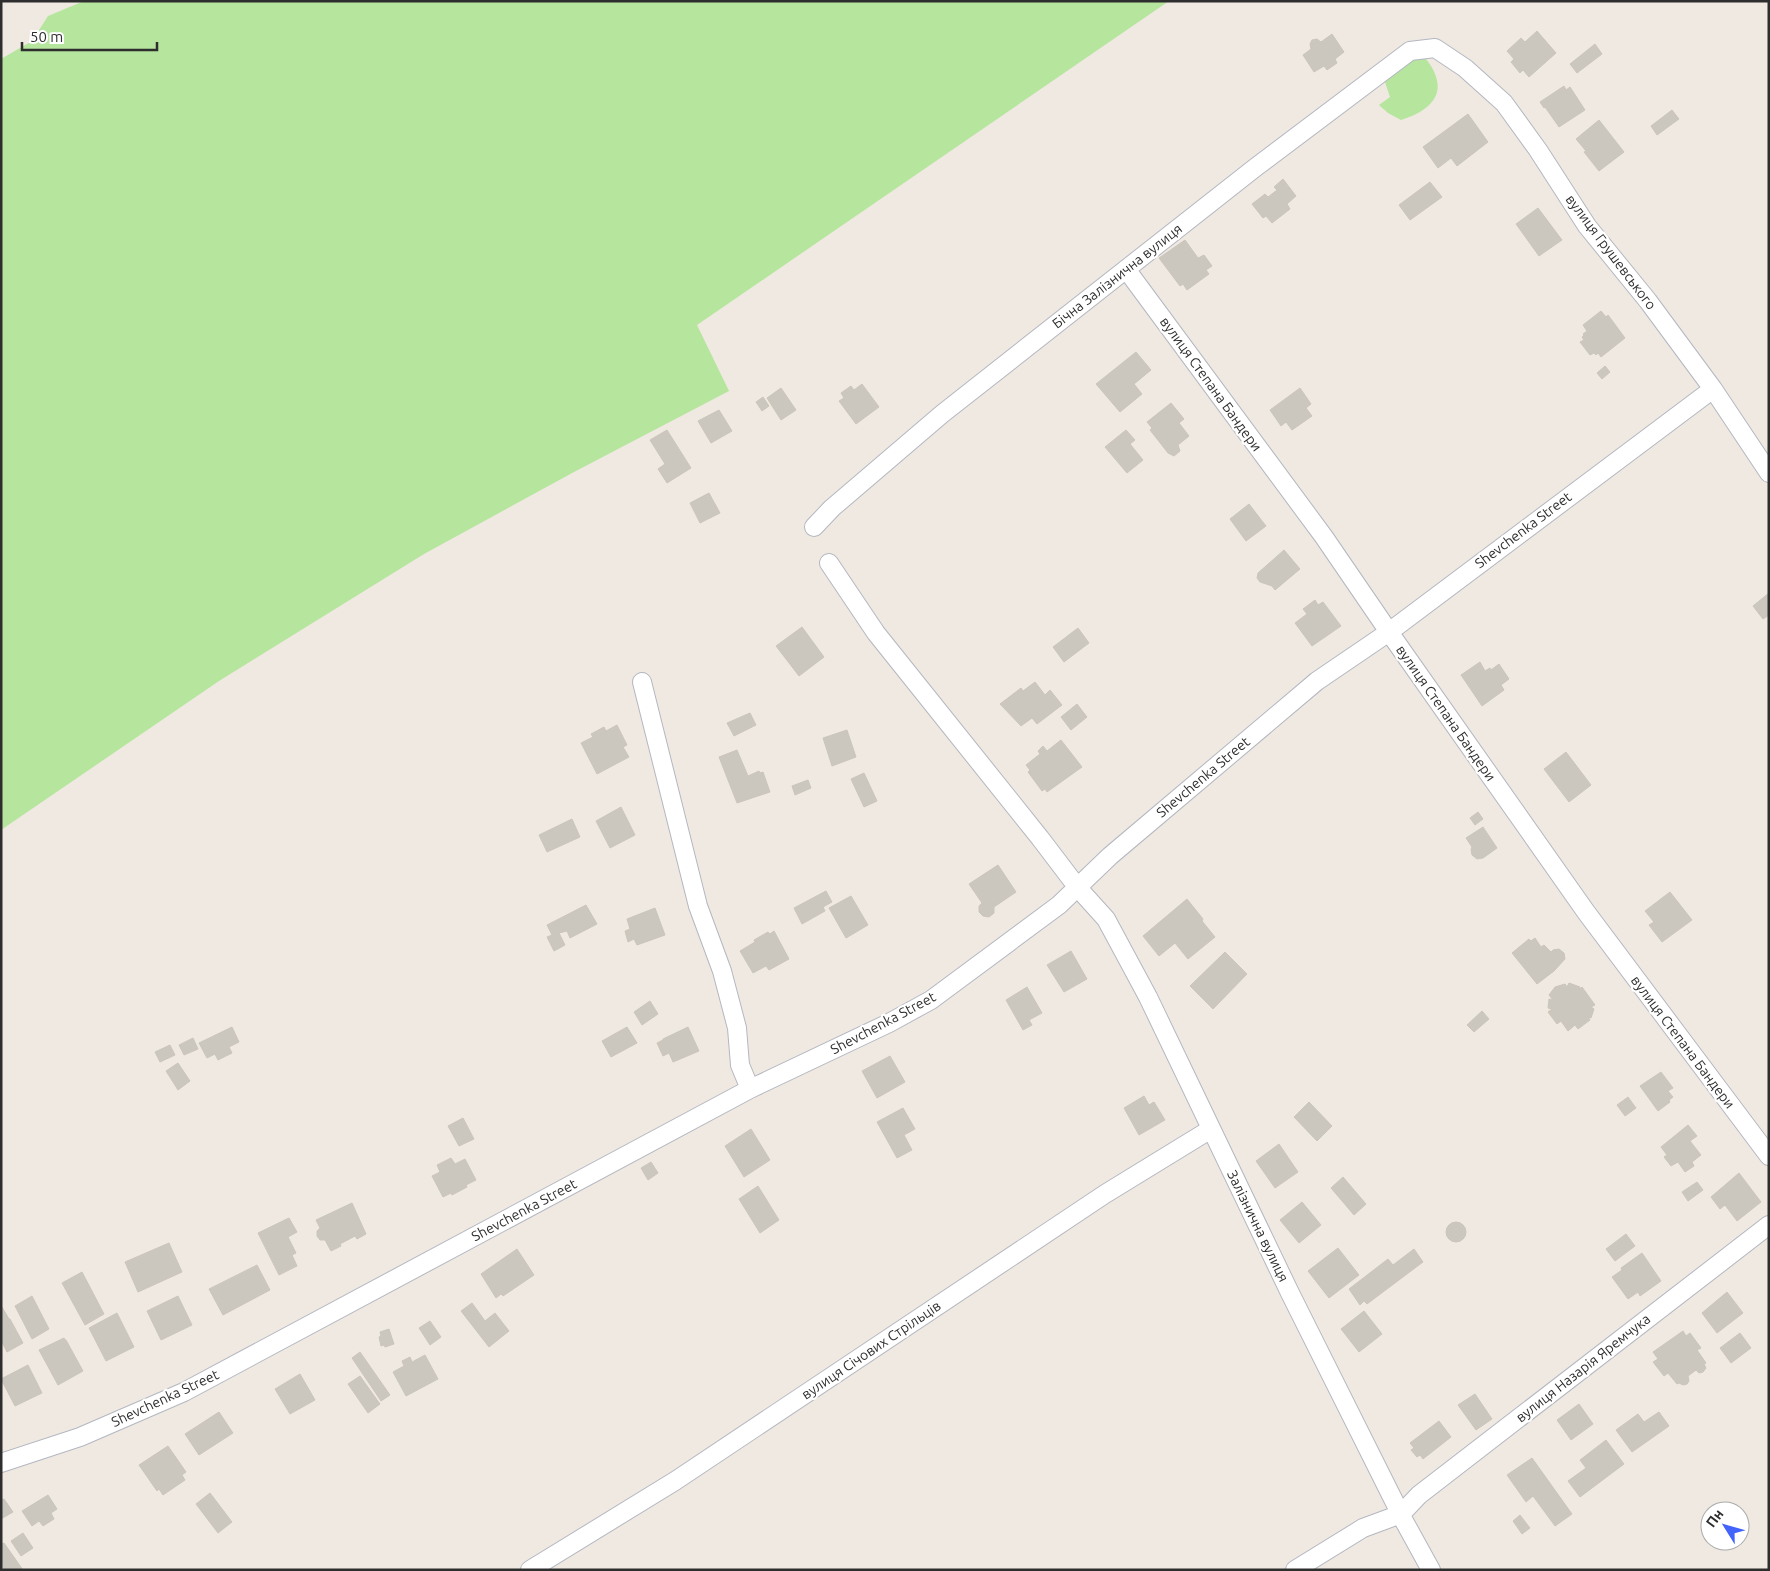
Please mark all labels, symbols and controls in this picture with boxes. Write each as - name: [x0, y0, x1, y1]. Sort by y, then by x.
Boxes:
- scale bar: [22, 20, 158, 52]
- text: 50 m: [30, 28, 63, 45]
- street label: вулиця Грушевського: [1563, 191, 1659, 313]
- street label: Бічна Залізнична вулиця: [1049, 220, 1185, 332]
- street label: вулиця Степана Бандери: [1157, 314, 1265, 454]
- street label: Shevchenka Street: [1472, 488, 1575, 571]
- street label: вулиця Степана Бандери: [1393, 642, 1499, 784]
- street label: Shevchenka Street: [1153, 733, 1253, 821]
- street label: вулиця Степана Бандери: [1628, 972, 1738, 1112]
- street label: Shevchenka Street: [828, 988, 939, 1057]
- street label: Залізнична вулиця: [1224, 1168, 1292, 1284]
- street label: Shevchenka Street: [469, 1175, 580, 1244]
- street label: вулиця Січових Стрільців: [798, 1297, 944, 1403]
- street label: вулиця Назарія Яремчука: [1513, 1311, 1653, 1425]
- street label: Shevchenka Street: [109, 1366, 222, 1430]
- north arrow: [1700, 1501, 1750, 1551]
- text: Пн: [1703, 1506, 1727, 1530]

